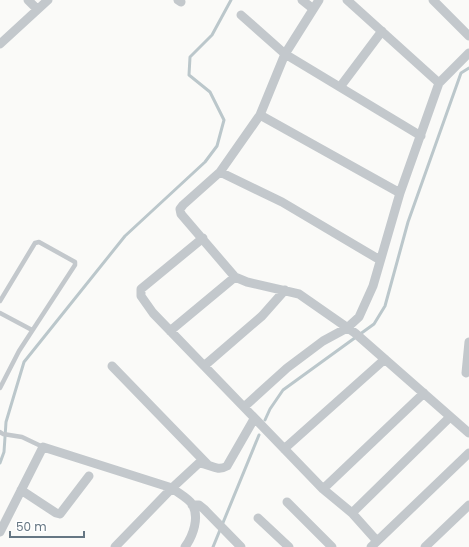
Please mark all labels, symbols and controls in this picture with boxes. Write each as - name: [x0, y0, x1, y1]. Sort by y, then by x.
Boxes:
- scale bar: [10, 513, 84, 539]
- text: 50 m: [16, 518, 47, 535]

